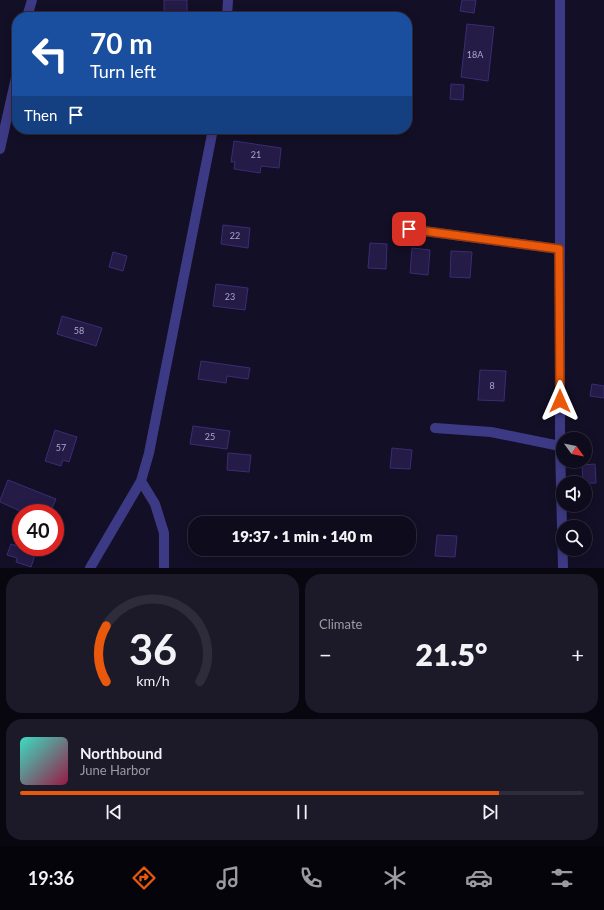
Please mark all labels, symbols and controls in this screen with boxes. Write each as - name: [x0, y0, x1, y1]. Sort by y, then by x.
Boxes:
- text: 70 m: [90, 26, 153, 60]
- icon: left: [24, 28, 76, 80]
- house number: 18А: [467, 49, 484, 60]
- text: Turn left: [90, 60, 156, 82]
- icon: arrive: [65, 104, 87, 126]
- text: Then: [24, 106, 57, 124]
- house number: 21: [251, 149, 261, 160]
- pin: [392, 212, 426, 246]
- icon: arrive: [398, 218, 420, 240]
- house number: 22: [230, 230, 240, 241]
- house number: 23: [225, 291, 235, 302]
- house number: 58: [74, 325, 84, 336]
- house number: 8: [489, 380, 495, 391]
- position arrow: [539, 380, 581, 422]
- house number: 25: [205, 431, 215, 442]
- north arrow: [556, 432, 592, 468]
- map controls: [556, 432, 592, 556]
- house number: 57: [56, 442, 66, 453]
- button: sound: [556, 476, 592, 512]
- speed limit sign: 40: [12, 504, 64, 556]
- button: search: [556, 520, 592, 556]
- text: 19:37 · 1 min · 140 m: [231, 527, 373, 545]
- text: Climate: [319, 616, 362, 632]
- text: 36: [128, 623, 177, 673]
- text: 21.5°: [416, 636, 487, 672]
- text: −: [319, 641, 332, 668]
- text: +: [571, 641, 584, 668]
- text: km/h: [136, 671, 169, 688]
- text: Northbound: [80, 744, 162, 762]
- text: June Harbor: [80, 762, 150, 778]
- icon: previous: [103, 801, 125, 823]
- icon: pause: [291, 801, 313, 823]
- icon: next: [479, 801, 501, 823]
- icon: directions: [130, 864, 158, 892]
- icon: music: [214, 864, 242, 892]
- icon: phone: [297, 864, 325, 892]
- icon: climate: [381, 864, 409, 892]
- icon: car: [465, 864, 493, 892]
- icon: filters: [548, 864, 576, 892]
- text: 19:36: [28, 867, 74, 889]

